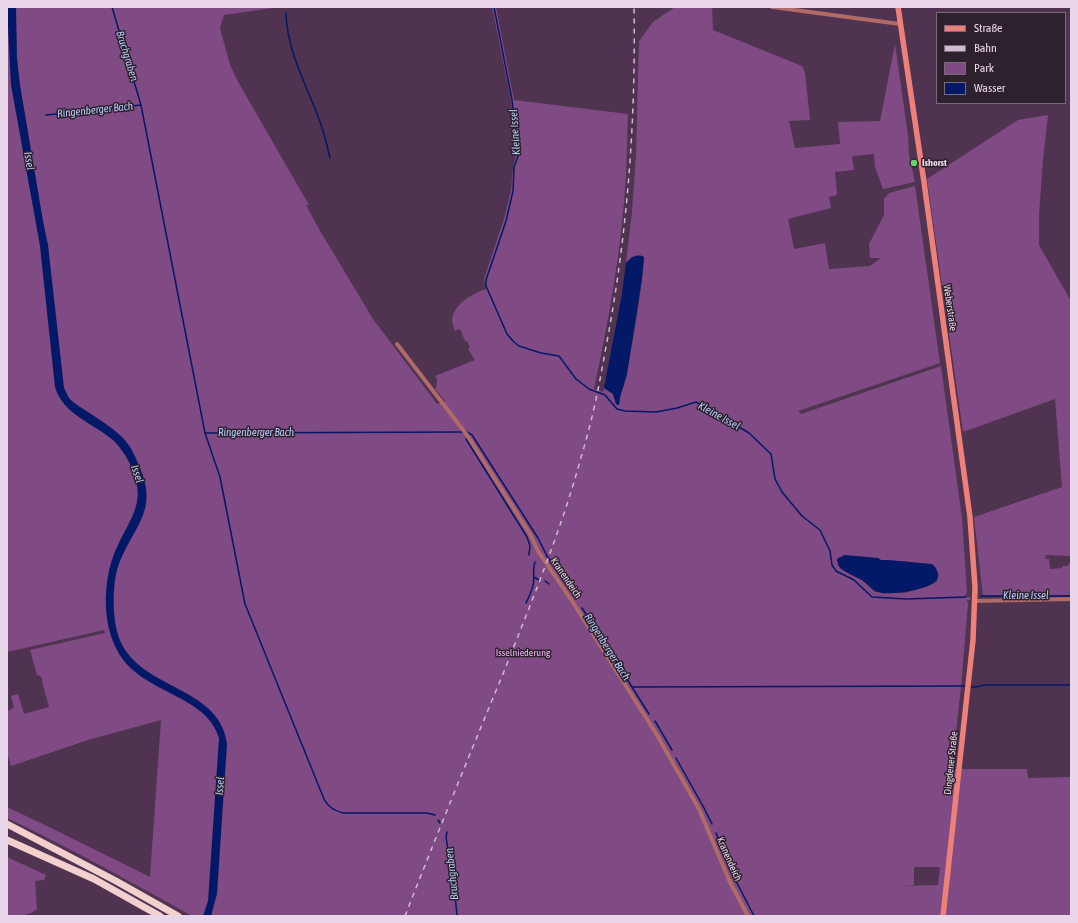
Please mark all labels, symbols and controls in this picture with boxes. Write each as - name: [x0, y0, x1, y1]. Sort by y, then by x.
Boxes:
- legend: [936, 12, 1066, 104]
- text: Straße: [974, 21, 1002, 35]
- water label: Bruchgraben: [113, 29, 141, 83]
- text: Bahn: [974, 41, 997, 55]
- text: Park: [974, 61, 994, 75]
- text: Wasser: [974, 81, 1005, 95]
- water label: Ringenberger Bach: [56, 99, 134, 121]
- water label: Kleine Issel: [507, 109, 523, 155]
- water label: Issel: [21, 151, 37, 171]
- place label: Ishorst: [922, 157, 947, 169]
- marker: Ishorst: [909, 158, 919, 168]
- street label: Weberstraße: [941, 284, 959, 332]
- water label: Kleine Issel: [696, 399, 742, 433]
- water label: Ringenberger Bach: [218, 426, 294, 440]
- water label: Issel: [128, 463, 146, 485]
- street label: Kranendeich: [548, 555, 584, 601]
- water label: Kleine Issel: [1003, 589, 1049, 603]
- water label: Ringenberger Bach: [581, 611, 633, 683]
- park label: Isselniederung: [496, 647, 550, 659]
- street label: Dingdener Straße: [942, 731, 960, 795]
- water label: Issel: [213, 776, 227, 796]
- street label: Kranendeich: [714, 835, 744, 883]
- water label: Bruchgraben: [443, 847, 461, 901]

